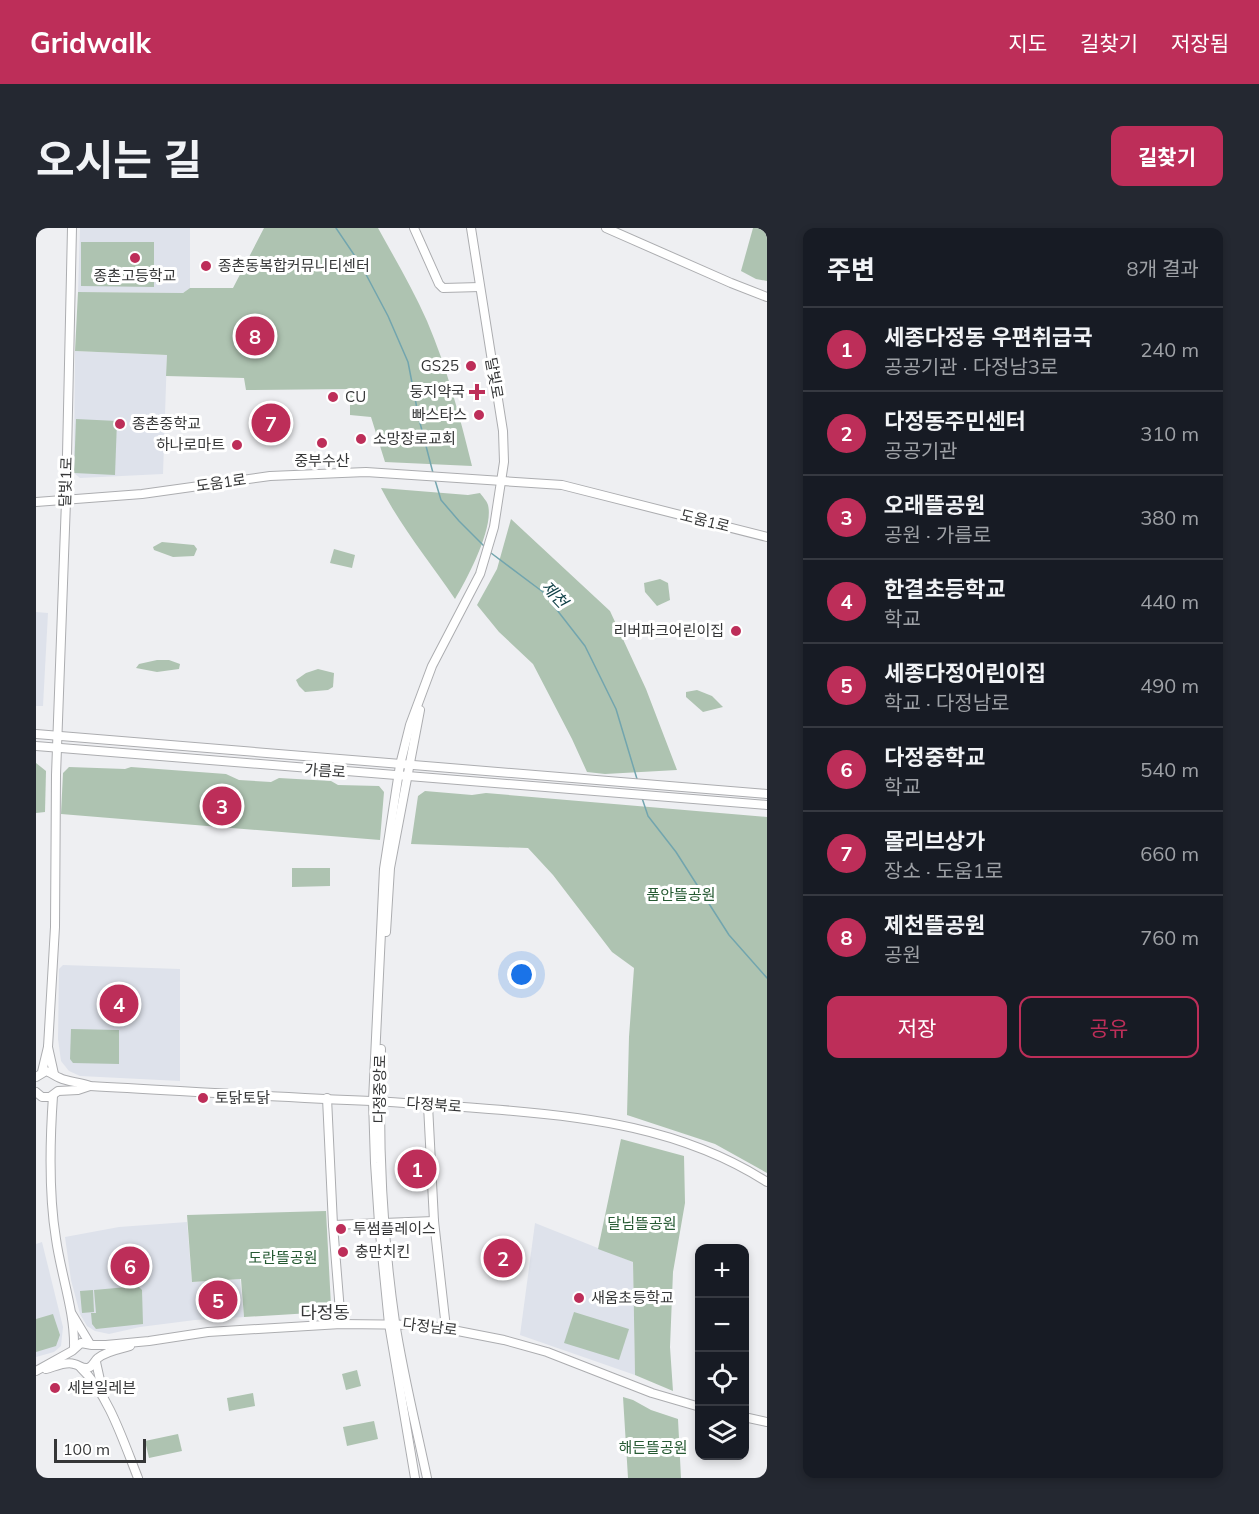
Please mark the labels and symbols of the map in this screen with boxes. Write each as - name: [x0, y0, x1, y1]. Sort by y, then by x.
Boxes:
- marker: 종촌고등학교: [128, 251, 142, 265]
- place label: 종촌동복합커뮤니티센터: [218, 256, 370, 275]
- marker: 종촌동복합커뮤니티센터: [199, 259, 213, 273]
- place label: 종촌고등학교: [94, 266, 176, 285]
- pin: 8: [236, 314, 274, 358]
- place label: GS25: [421, 356, 459, 375]
- street label: 달빛로: [482, 356, 507, 400]
- marker: GS25: [464, 359, 478, 373]
- place label: 둥지약국: [410, 382, 465, 401]
- marker: 둥지약국: [470, 385, 484, 399]
- place label: CU: [345, 387, 366, 406]
- marker: CU: [326, 390, 340, 404]
- pin: 7: [252, 400, 290, 446]
- place label: 빠스타스: [412, 405, 467, 424]
- marker: 빠스타스: [472, 408, 486, 422]
- place label: 종촌중학교: [132, 414, 201, 433]
- marker: 종촌중학교: [113, 417, 127, 431]
- place label: 소망장로교회: [373, 429, 456, 448]
- marker: 소망장로교회: [354, 432, 368, 446]
- place label: 하나로마트: [156, 435, 225, 454]
- marker: 중부수산: [315, 436, 329, 450]
- marker: 하나로마트: [230, 438, 244, 452]
- place label: 중부수산: [294, 451, 350, 470]
- street label: 달빛1로: [55, 456, 76, 508]
- street label: 도움1로: [195, 470, 247, 495]
- street label: 도움1로: [678, 505, 732, 536]
- water label: 제천: [538, 576, 574, 613]
- place label: 리버파크어린이집: [614, 621, 724, 640]
- marker: 리버파크어린이집: [729, 624, 743, 638]
- street label: 가름로: [304, 760, 346, 781]
- pin: 3: [202, 784, 242, 828]
- park label: 품안뜰공원: [646, 885, 716, 904]
- your location: [507, 960, 536, 989]
- pin: 4: [100, 982, 139, 1026]
- street label: 다정중앙로: [369, 1054, 390, 1124]
- place label: 토닭토닭: [215, 1088, 270, 1107]
- marker: 토닭토닭: [196, 1091, 210, 1105]
- street label: 다정북로: [406, 1093, 462, 1116]
- pin: 1: [398, 1146, 436, 1192]
- park label: 달님뜰공원: [607, 1214, 677, 1233]
- place label: 투썸플레이스: [353, 1219, 436, 1238]
- marker: 투썸플레이스: [334, 1222, 348, 1236]
- pin: 2: [484, 1236, 522, 1280]
- place label: 충만치킨: [355, 1242, 410, 1261]
- pin: 6: [110, 1244, 149, 1288]
- marker: 충만치킨: [336, 1245, 350, 1259]
- park label: 도란뜰공원: [248, 1248, 318, 1267]
- pin: 5: [198, 1278, 237, 1322]
- place label: 새움초등학교: [591, 1288, 674, 1307]
- marker: 새움초등학교: [572, 1291, 586, 1305]
- district label: 다정동: [300, 1301, 350, 1324]
- street label: 다정남로: [402, 1314, 459, 1339]
- place label: 세븐일레븐: [67, 1378, 136, 1397]
- marker: 세븐일레븐: [48, 1381, 62, 1395]
- scale bar: [54, 1436, 146, 1464]
- park label: 해든뜰공원: [618, 1438, 688, 1457]

